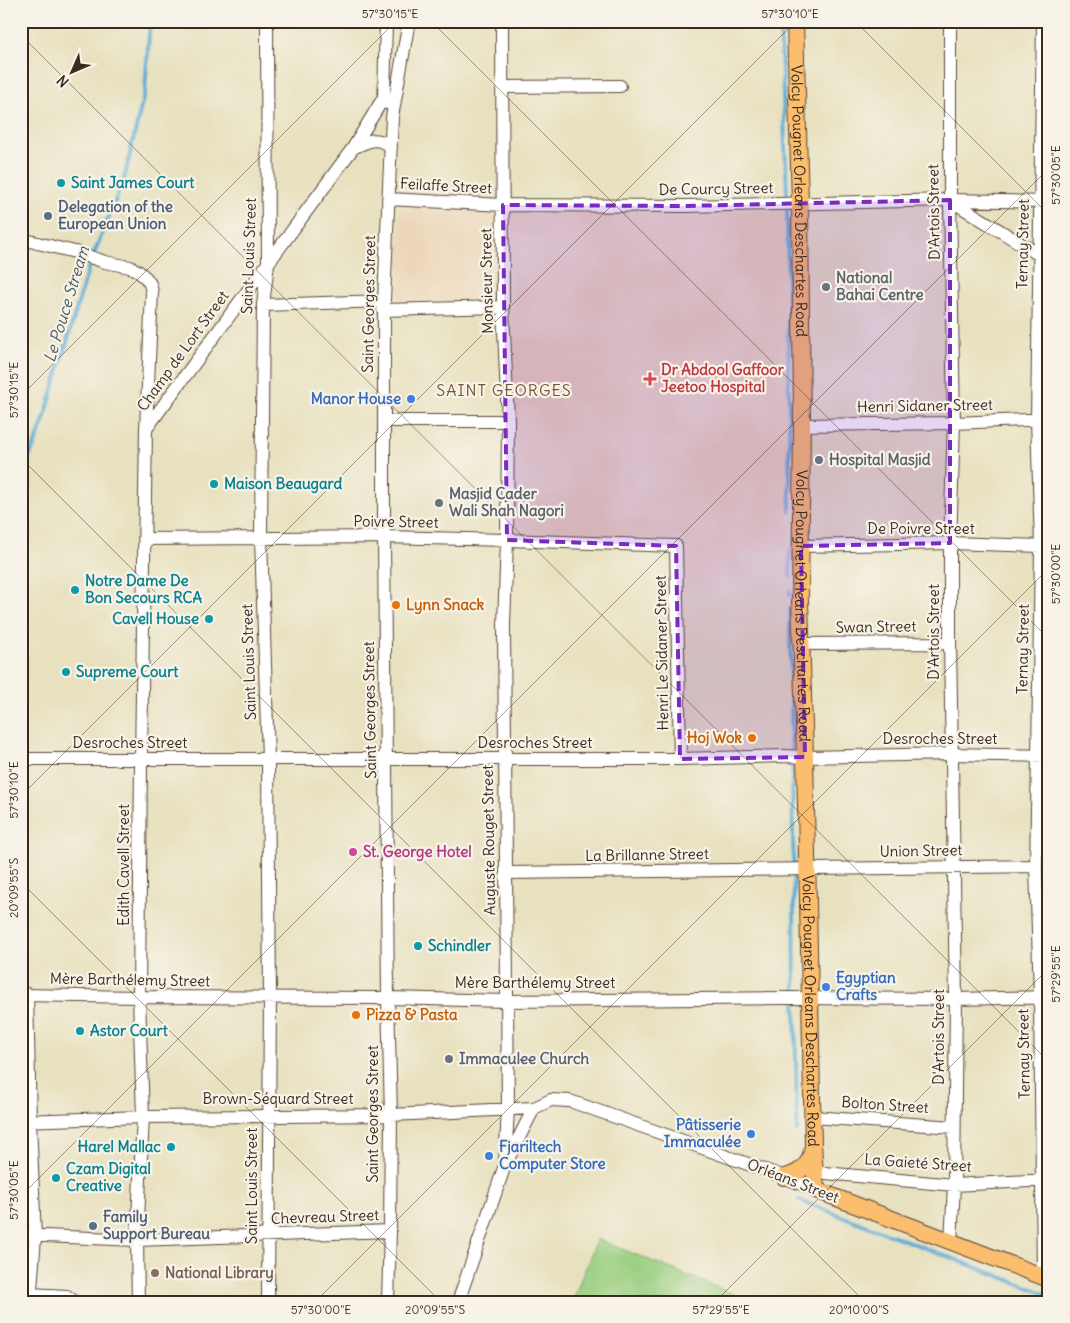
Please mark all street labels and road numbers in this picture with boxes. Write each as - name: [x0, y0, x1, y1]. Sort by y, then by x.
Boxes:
- street label: Volcy Pougnet Orleans Deschartes Road: [787, 65, 811, 337]
- street label: D'Artois Street: [923, 164, 944, 260]
- street label: Feilaffe Street: [400, 174, 493, 197]
- street label: De Courcy Street: [658, 178, 774, 199]
- street label: Saint Louis Street: [237, 197, 260, 314]
- street label: Ternay Street: [1012, 199, 1033, 289]
- street label: Monsieur Street: [476, 228, 497, 334]
- street label: Saint Georges Street: [358, 235, 379, 373]
- street label: Champ de Lort Street: [133, 287, 233, 415]
- street label: Henri Sidaner Street: [857, 395, 993, 416]
- street label: Volcy Pougnet Orleans Deschartes Road: [791, 470, 815, 742]
- street label: Poivre Street: [353, 511, 439, 532]
- street label: De Poivre Street: [867, 519, 975, 538]
- street label: Henri Le Sidaner Street: [651, 575, 672, 731]
- street label: D'Artois Street: [924, 584, 943, 680]
- street label: Saint Louis Street: [237, 604, 260, 721]
- street label: Ternay Street: [1012, 604, 1033, 694]
- street label: Swan Street: [835, 616, 917, 637]
- street label: Saint Georges Street: [359, 641, 380, 779]
- street label: Desroches Street: [883, 729, 997, 748]
- street label: Desroches Street: [73, 733, 187, 752]
- street label: Desroches Street: [478, 733, 592, 752]
- street label: Auguste Rouget Street: [478, 765, 499, 915]
- street label: Edith Cavell Street: [114, 804, 133, 926]
- street label: Union Street: [879, 840, 963, 861]
- street label: La Brillanne Street: [585, 844, 709, 865]
- street label: Volcy Pougnet Orleans Deschartes Road: [798, 875, 823, 1147]
- street label: Mère Barthélemy Street: [50, 969, 210, 990]
- street label: Mère Barthélemy Street: [455, 973, 615, 992]
- street label: D'Artois Street: [929, 989, 948, 1085]
- street label: Ternay Street: [1013, 1009, 1034, 1099]
- street label: Saint Georges Street: [363, 1045, 382, 1183]
- street label: Brown-Séquard Street: [203, 1089, 353, 1108]
- street label: Bolton Street: [841, 1092, 929, 1117]
- street label: Saint Louis Street: [242, 1128, 261, 1244]
- street label: La Gaieté Street: [864, 1149, 972, 1176]
- street label: Orléans Street: [745, 1154, 842, 1207]
- street label: Chevreau Street: [270, 1205, 380, 1228]

